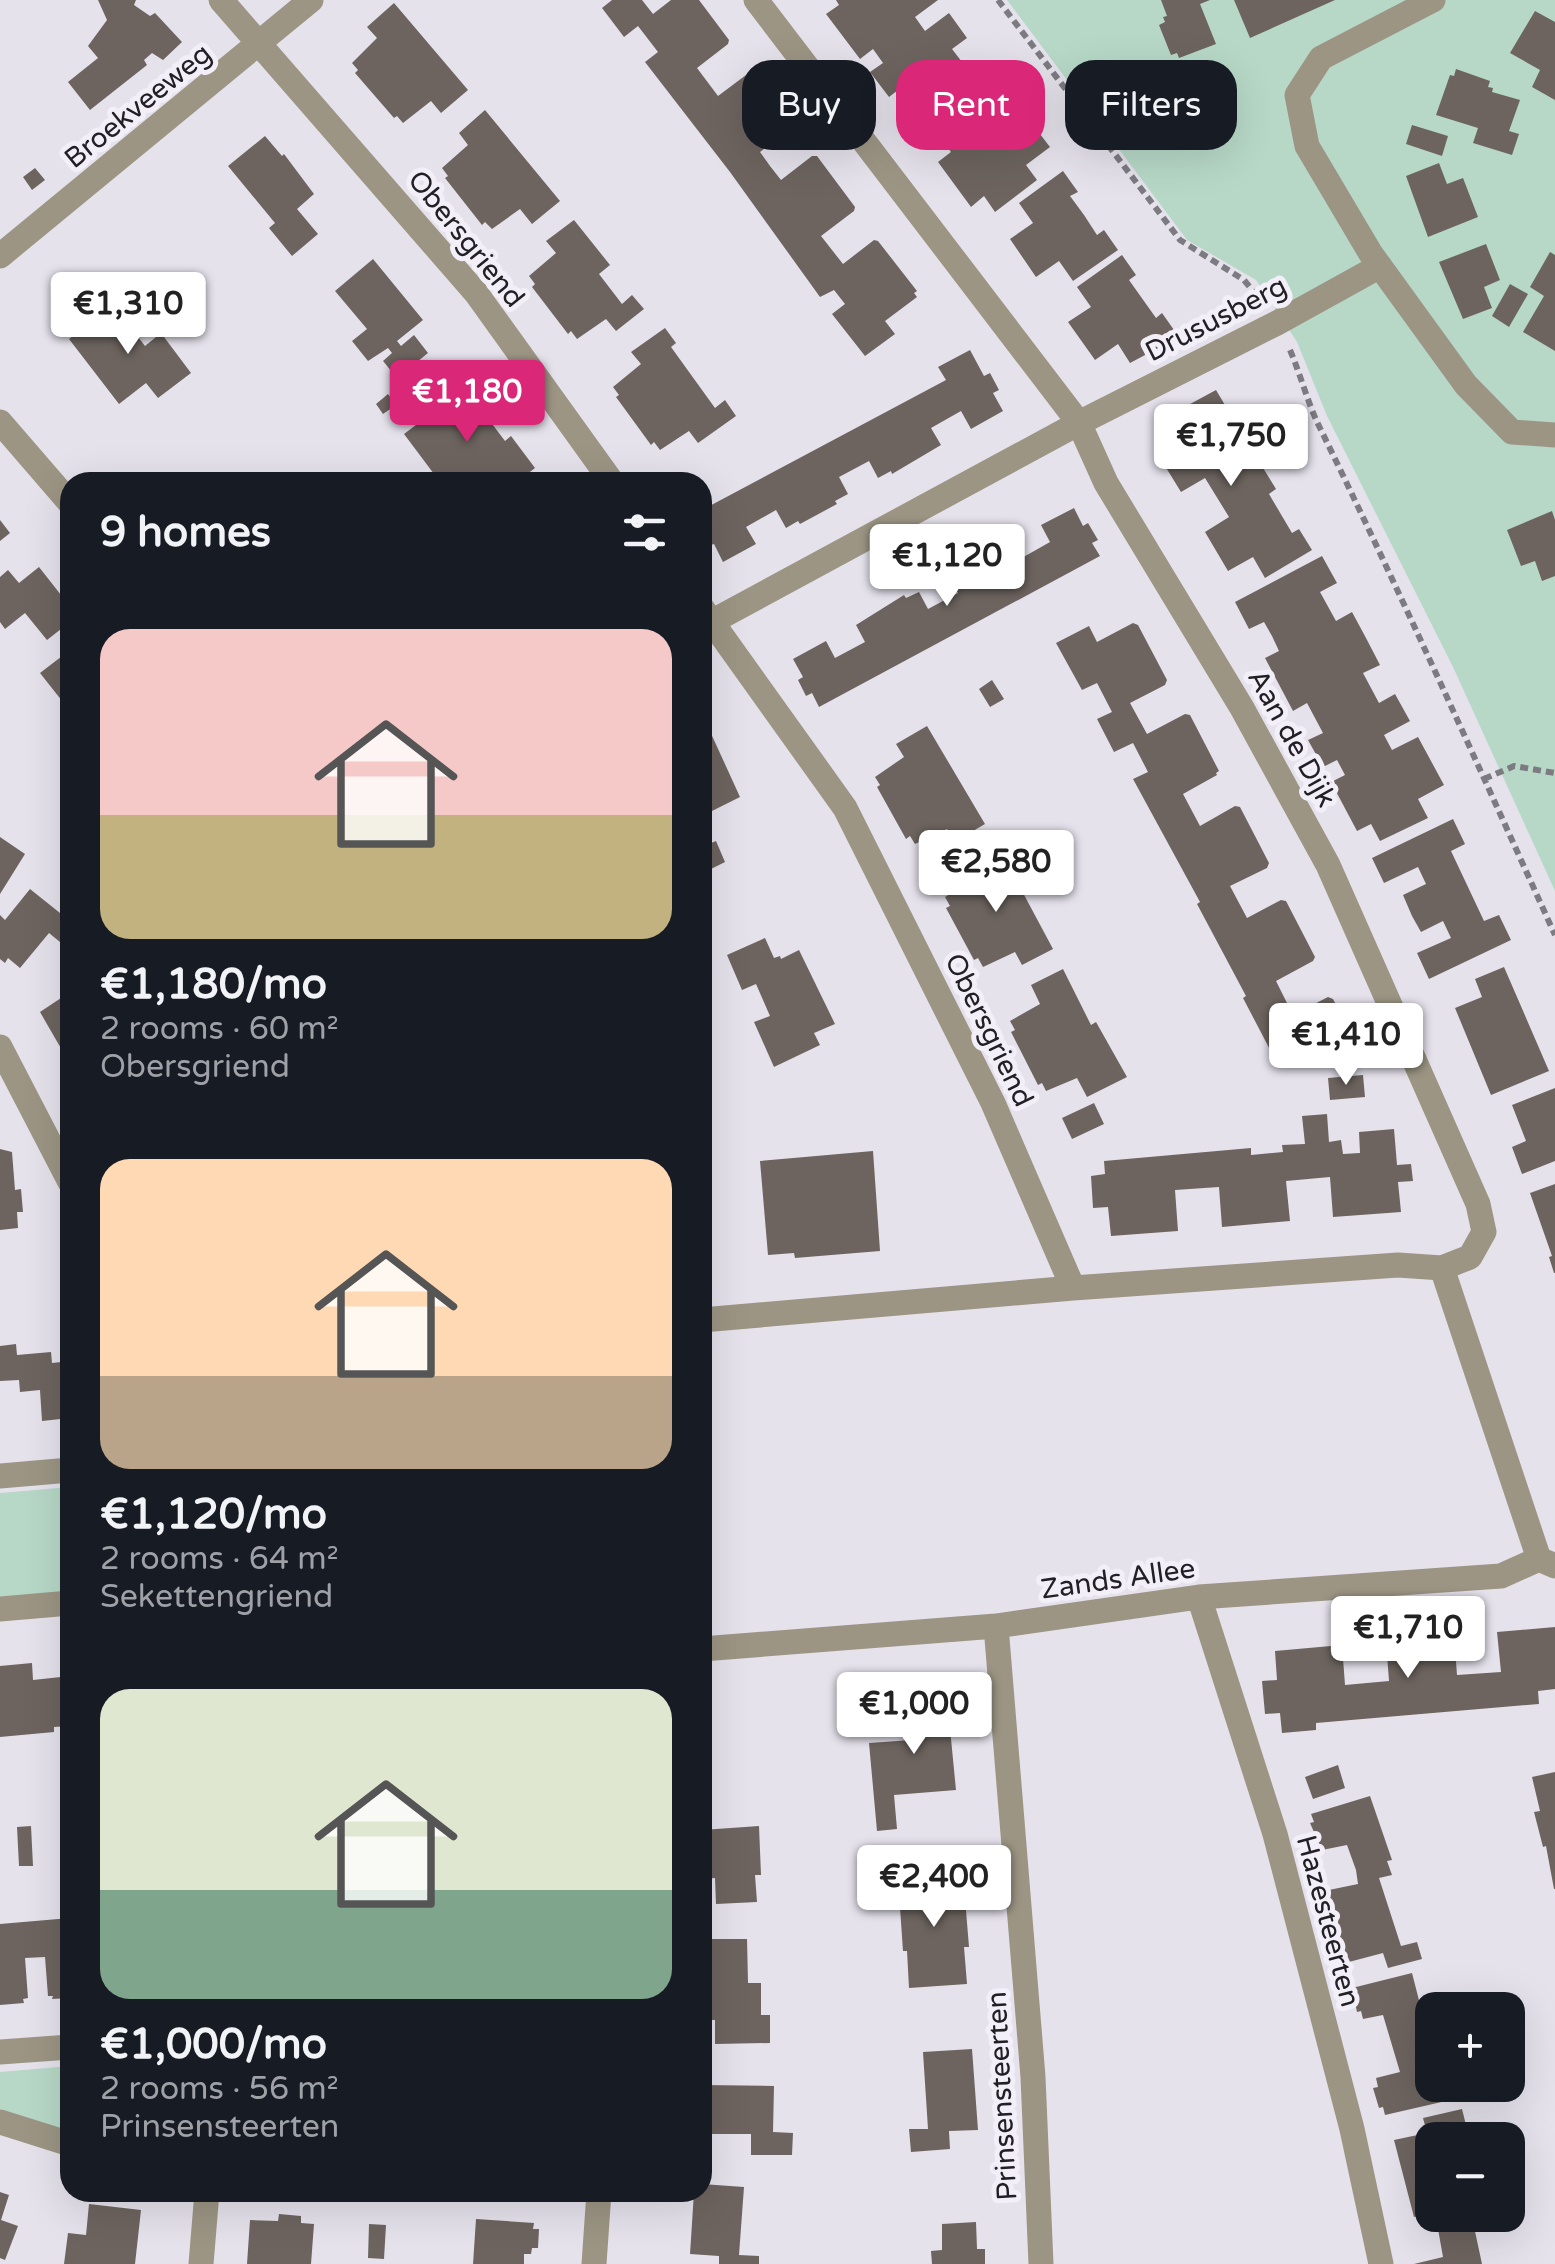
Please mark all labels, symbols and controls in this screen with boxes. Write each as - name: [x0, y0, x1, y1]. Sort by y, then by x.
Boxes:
- street label: Broekveeweg: [58, 36, 218, 176]
- chip: Buy: [742, 60, 876, 150]
- chip: Rent: [896, 60, 1045, 150]
- chip: Filters: [1065, 60, 1237, 150]
- street label: Obersgriend: [401, 164, 531, 314]
- street label: Drususberg: [1140, 269, 1292, 369]
- pin: €1,310: [47, 272, 209, 357]
- text: €1,310: [73, 285, 183, 323]
- pin: €1,180: [386, 360, 548, 445]
- text: €1,180: [412, 373, 522, 411]
- pin: €1,750: [1150, 404, 1312, 489]
- text: €1,750: [1176, 417, 1286, 455]
- icon: filters: [617, 505, 672, 560]
- text: 9 homes: [100, 507, 271, 558]
- pin: €1,120: [866, 524, 1028, 609]
- text: €1,120: [892, 537, 1002, 575]
- street label: Aan de Dijk: [1240, 663, 1344, 813]
- icon: home: [296, 694, 476, 874]
- pin: €2,580: [915, 830, 1077, 915]
- text: €2,580: [941, 843, 1051, 881]
- street label: Obersgriend: [937, 948, 1041, 1112]
- text: €1,180/mo: [100, 959, 327, 1010]
- pin: €1,410: [1265, 1003, 1427, 1088]
- text: 2 rooms · 60 m²: [100, 1010, 339, 1048]
- text: €1,410: [1291, 1016, 1401, 1054]
- text: Obersgriend: [100, 1048, 290, 1086]
- icon: home: [296, 1224, 476, 1404]
- text: €1,120/mo: [100, 1489, 327, 1540]
- text: 2 rooms · 64 m²: [100, 1540, 339, 1578]
- street label: Zands Allee: [1039, 1551, 1197, 1607]
- text: Sekettengriend: [100, 1578, 333, 1616]
- pin: €1,710: [1327, 1596, 1489, 1681]
- text: €1,710: [1353, 1609, 1463, 1647]
- pin: €1,000: [833, 1672, 995, 1757]
- text: €1,000: [859, 1685, 969, 1723]
- icon: home: [296, 1754, 476, 1934]
- street label: Hazesteerten: [1289, 1831, 1367, 2011]
- pin: €2,400: [853, 1845, 1015, 1930]
- text: €2,400: [879, 1858, 989, 1896]
- street label: Prinsensteerten: [980, 1991, 1024, 2201]
- map controls: [1415, 1992, 1525, 2232]
- button: +: [1415, 1992, 1525, 2102]
- text: €1,000/mo: [100, 2019, 327, 2070]
- text: 2 rooms · 56 m²: [100, 2070, 339, 2108]
- text: Prinsensteerten: [100, 2108, 339, 2146]
- button: −: [1415, 2122, 1525, 2232]

